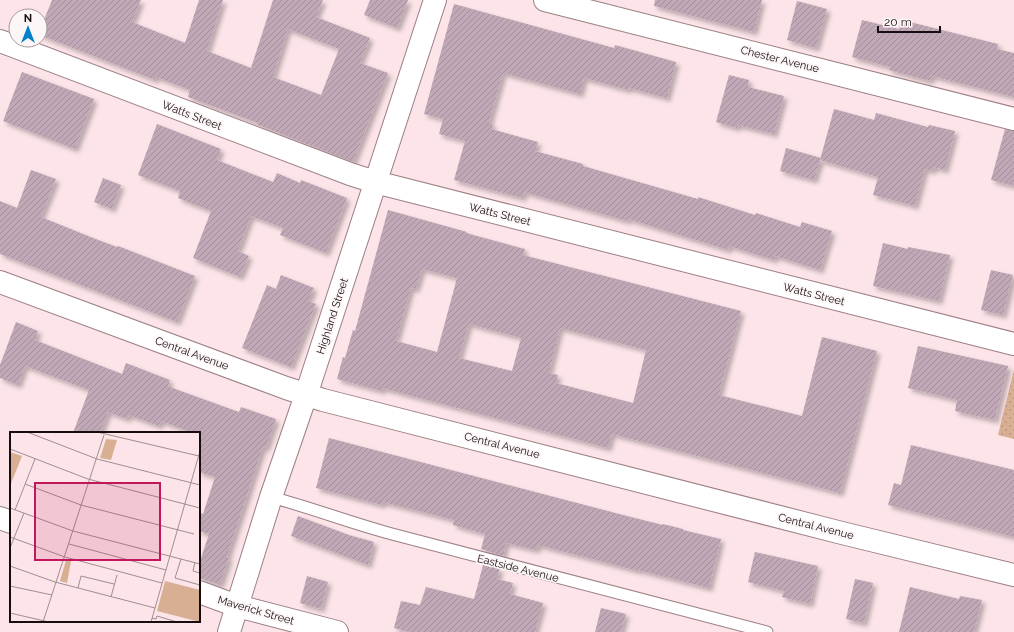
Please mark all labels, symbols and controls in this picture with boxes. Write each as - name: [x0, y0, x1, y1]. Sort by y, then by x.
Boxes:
- north arrow: [8, 8, 48, 48]
- scale bar: [878, 8, 940, 34]
- text: N: [24, 12, 32, 25]
- text: 20 m: [884, 15, 912, 29]
- street label: Chester Avenue: [739, 43, 821, 76]
- street label: Watts Street: [160, 98, 224, 133]
- street label: Watts Street: [468, 201, 532, 228]
- street label: Highland Street: [314, 276, 351, 356]
- street label: Watts Street: [782, 281, 846, 308]
- street label: Central Avenue: [153, 334, 231, 373]
- street label: Central Avenue: [463, 430, 542, 461]
- inset map: [10, 432, 200, 622]
- street label: Central Avenue: [777, 511, 856, 542]
- street label: Eastside Avenue: [476, 552, 561, 585]
- street label: Maverick Street: [216, 593, 296, 628]

